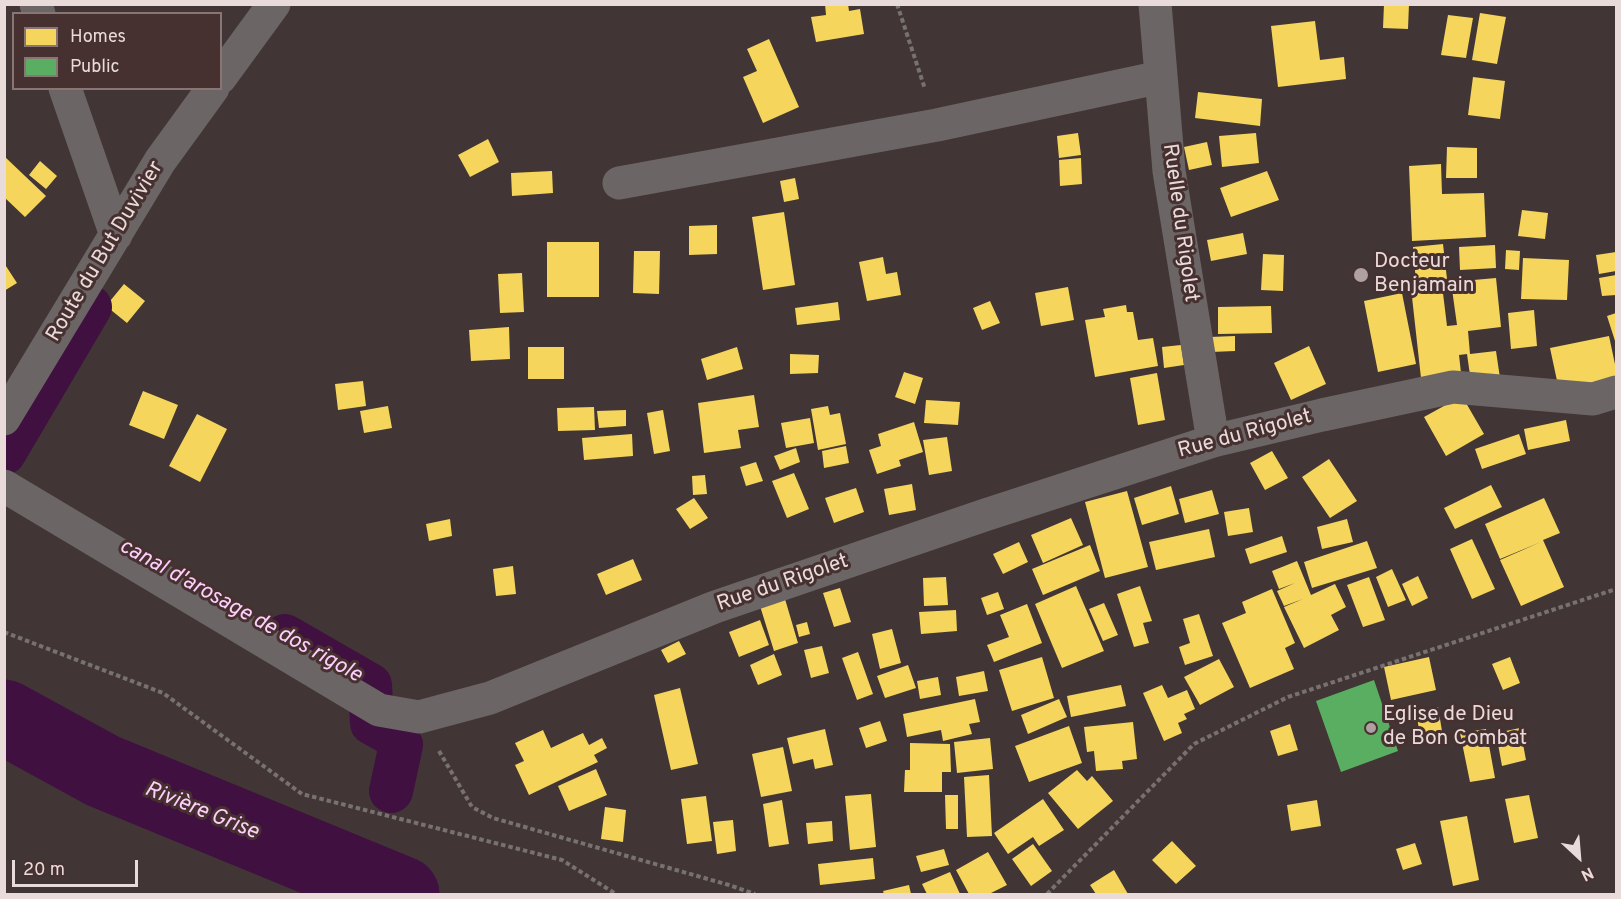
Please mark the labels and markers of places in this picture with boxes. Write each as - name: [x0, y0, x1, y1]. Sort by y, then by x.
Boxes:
- place label: Docteur Benjamain: [1374, 250, 1475, 300]
- marker: Docteur Benjamain: [1352, 266, 1370, 284]
- place label: Eglise de Dieu de Bon Combat: [1383, 703, 1527, 753]
- marker: Eglise de Dieu de Bon Combat: [1364, 721, 1378, 735]

